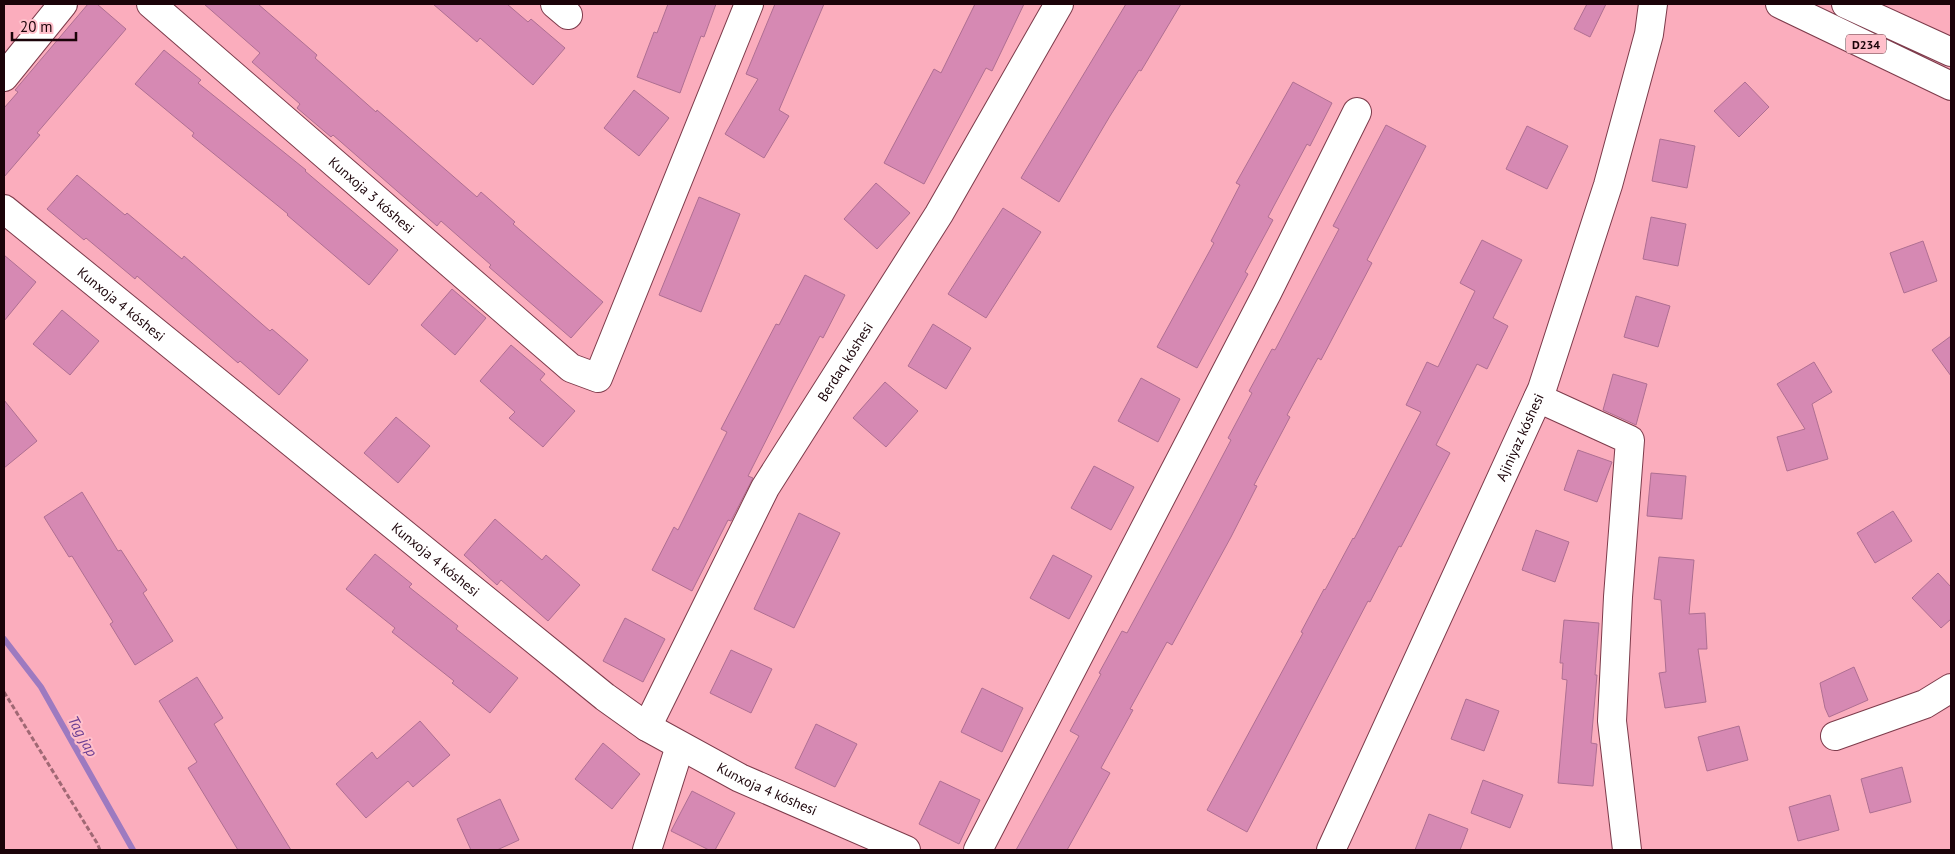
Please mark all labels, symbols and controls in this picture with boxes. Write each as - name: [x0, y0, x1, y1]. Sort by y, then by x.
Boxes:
- scale bar: [12, 10, 76, 42]
- text: 20 m: [20, 17, 53, 36]
- road number: D234: [1846, 34, 1886, 54]
- street label: Kunxoja 3 kóshesi: [325, 153, 418, 237]
- street label: Kunxoja 4 kóshesi: [74, 263, 169, 345]
- street label: Berdaq kóshesi: [813, 319, 877, 405]
- street label: Ajiniyaz kóshesi: [1492, 390, 1548, 484]
- street label: Kunxoja 4 kóshesi: [388, 518, 483, 601]
- water label: Tag jap: [64, 712, 102, 760]
- street label: Kunxoja 4 kóshesi: [714, 758, 820, 819]

